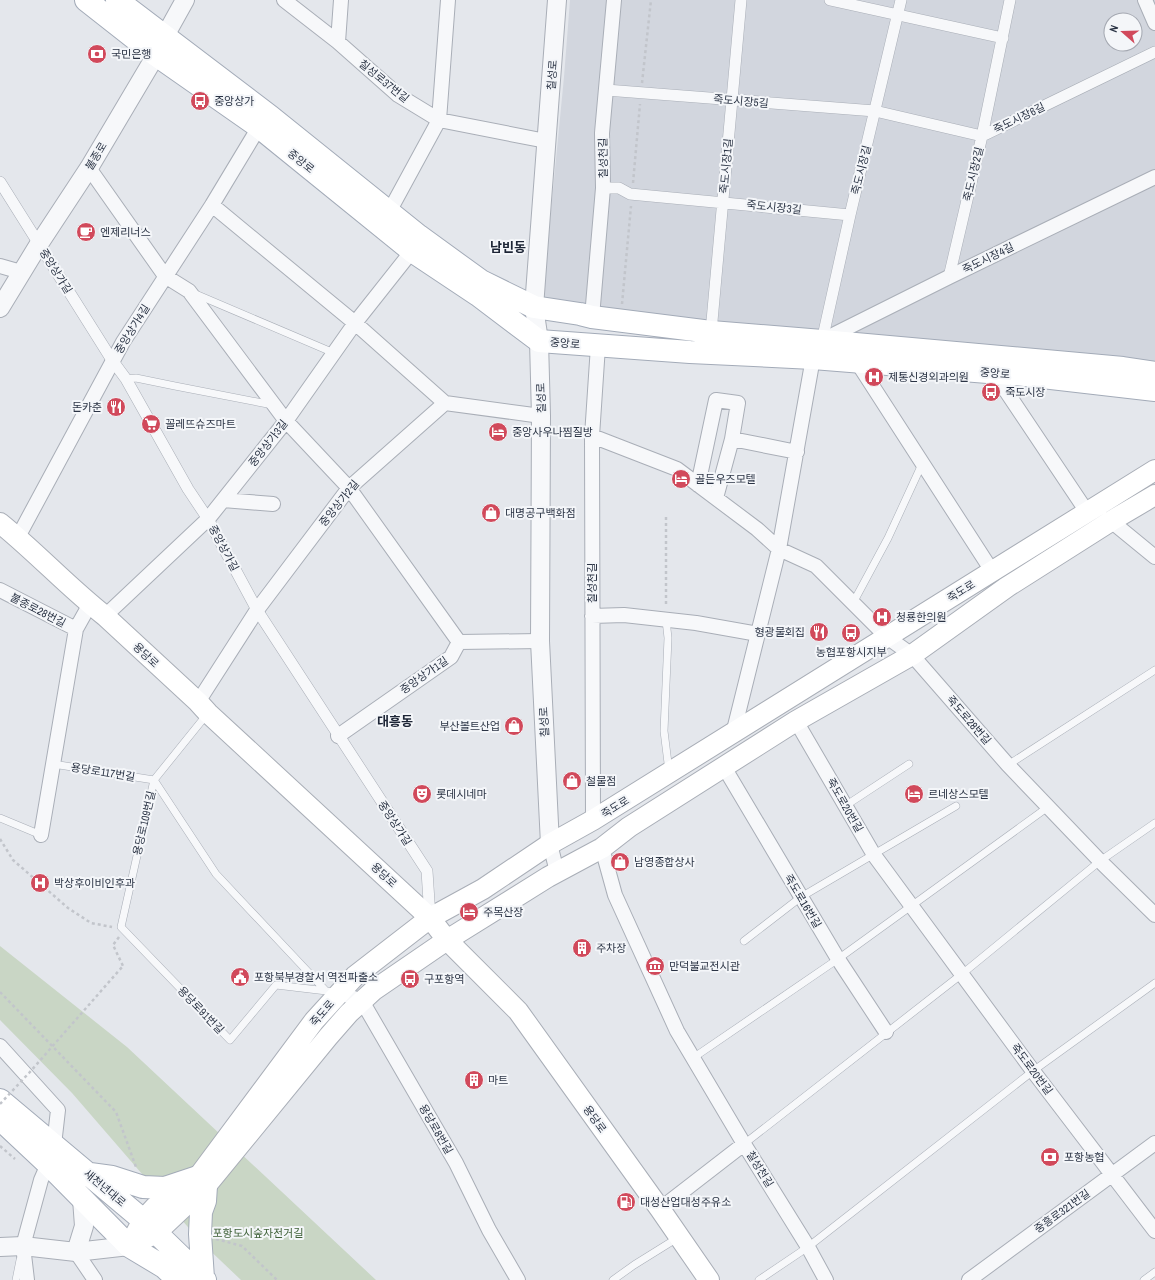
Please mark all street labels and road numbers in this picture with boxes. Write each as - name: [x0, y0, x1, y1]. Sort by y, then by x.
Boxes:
- street label: 칠성로37번길: [356, 56, 412, 106]
- street label: 칠성로: [544, 59, 560, 91]
- street label: 죽도시장5길: [713, 92, 769, 110]
- street label: 죽도시장6길: [991, 100, 1047, 136]
- street label: 칠성천길: [596, 138, 610, 178]
- street label: 죽도시장1길: [717, 138, 735, 194]
- street label: 불종로: [82, 139, 110, 173]
- street label: 죽도시장길: [848, 144, 874, 196]
- street label: 죽도시장2길: [960, 145, 986, 203]
- street label: 중앙로: [285, 146, 317, 176]
- street label: 죽도시장3길: [746, 197, 802, 217]
- street label: 죽도시장4길: [960, 240, 1016, 276]
- street label: 중앙상가길: [37, 246, 75, 296]
- street label: 중앙상가4길: [111, 302, 153, 356]
- street label: 중앙로: [549, 335, 581, 351]
- street label: 중앙로: [979, 365, 1011, 381]
- street label: 칠성로: [533, 383, 549, 413]
- street label: 중앙상가3길: [245, 417, 291, 469]
- street label: 중앙상가2길: [316, 477, 362, 529]
- street label: 중앙상가길: [206, 522, 242, 574]
- street label: 칠성천길: [585, 563, 599, 603]
- street label: 죽도로: [944, 577, 978, 605]
- street label: 불종로28번길: [8, 590, 68, 630]
- street label: 용당로: [130, 640, 162, 670]
- street label: 중앙상가1길: [397, 653, 451, 697]
- street label: 죽도로28번길: [944, 693, 994, 747]
- street label: 칠성로: [536, 706, 552, 738]
- street label: 용당로117번길: [70, 760, 136, 784]
- street label: 죽도로20번길: [824, 775, 866, 835]
- street label: 용당로109번길: [130, 789, 158, 857]
- street label: 죽도로: [598, 793, 632, 821]
- street label: 중앙상가길: [375, 798, 415, 848]
- street label: 용당로: [368, 860, 400, 890]
- street label: 죽도로16번길: [781, 871, 825, 931]
- street label: 용당로91번길: [175, 983, 227, 1037]
- street label: 죽도로: [307, 997, 337, 1029]
- street label: 죽도로20번길: [1008, 1041, 1056, 1097]
- street label: 용당로8번길: [416, 1101, 456, 1157]
- street label: 용당로: [580, 1103, 610, 1135]
- street label: 칠성천길: [743, 1148, 777, 1190]
- street label: 새천년대로: [81, 1166, 129, 1210]
- street label: 중흥로321번길: [1031, 1186, 1093, 1236]

